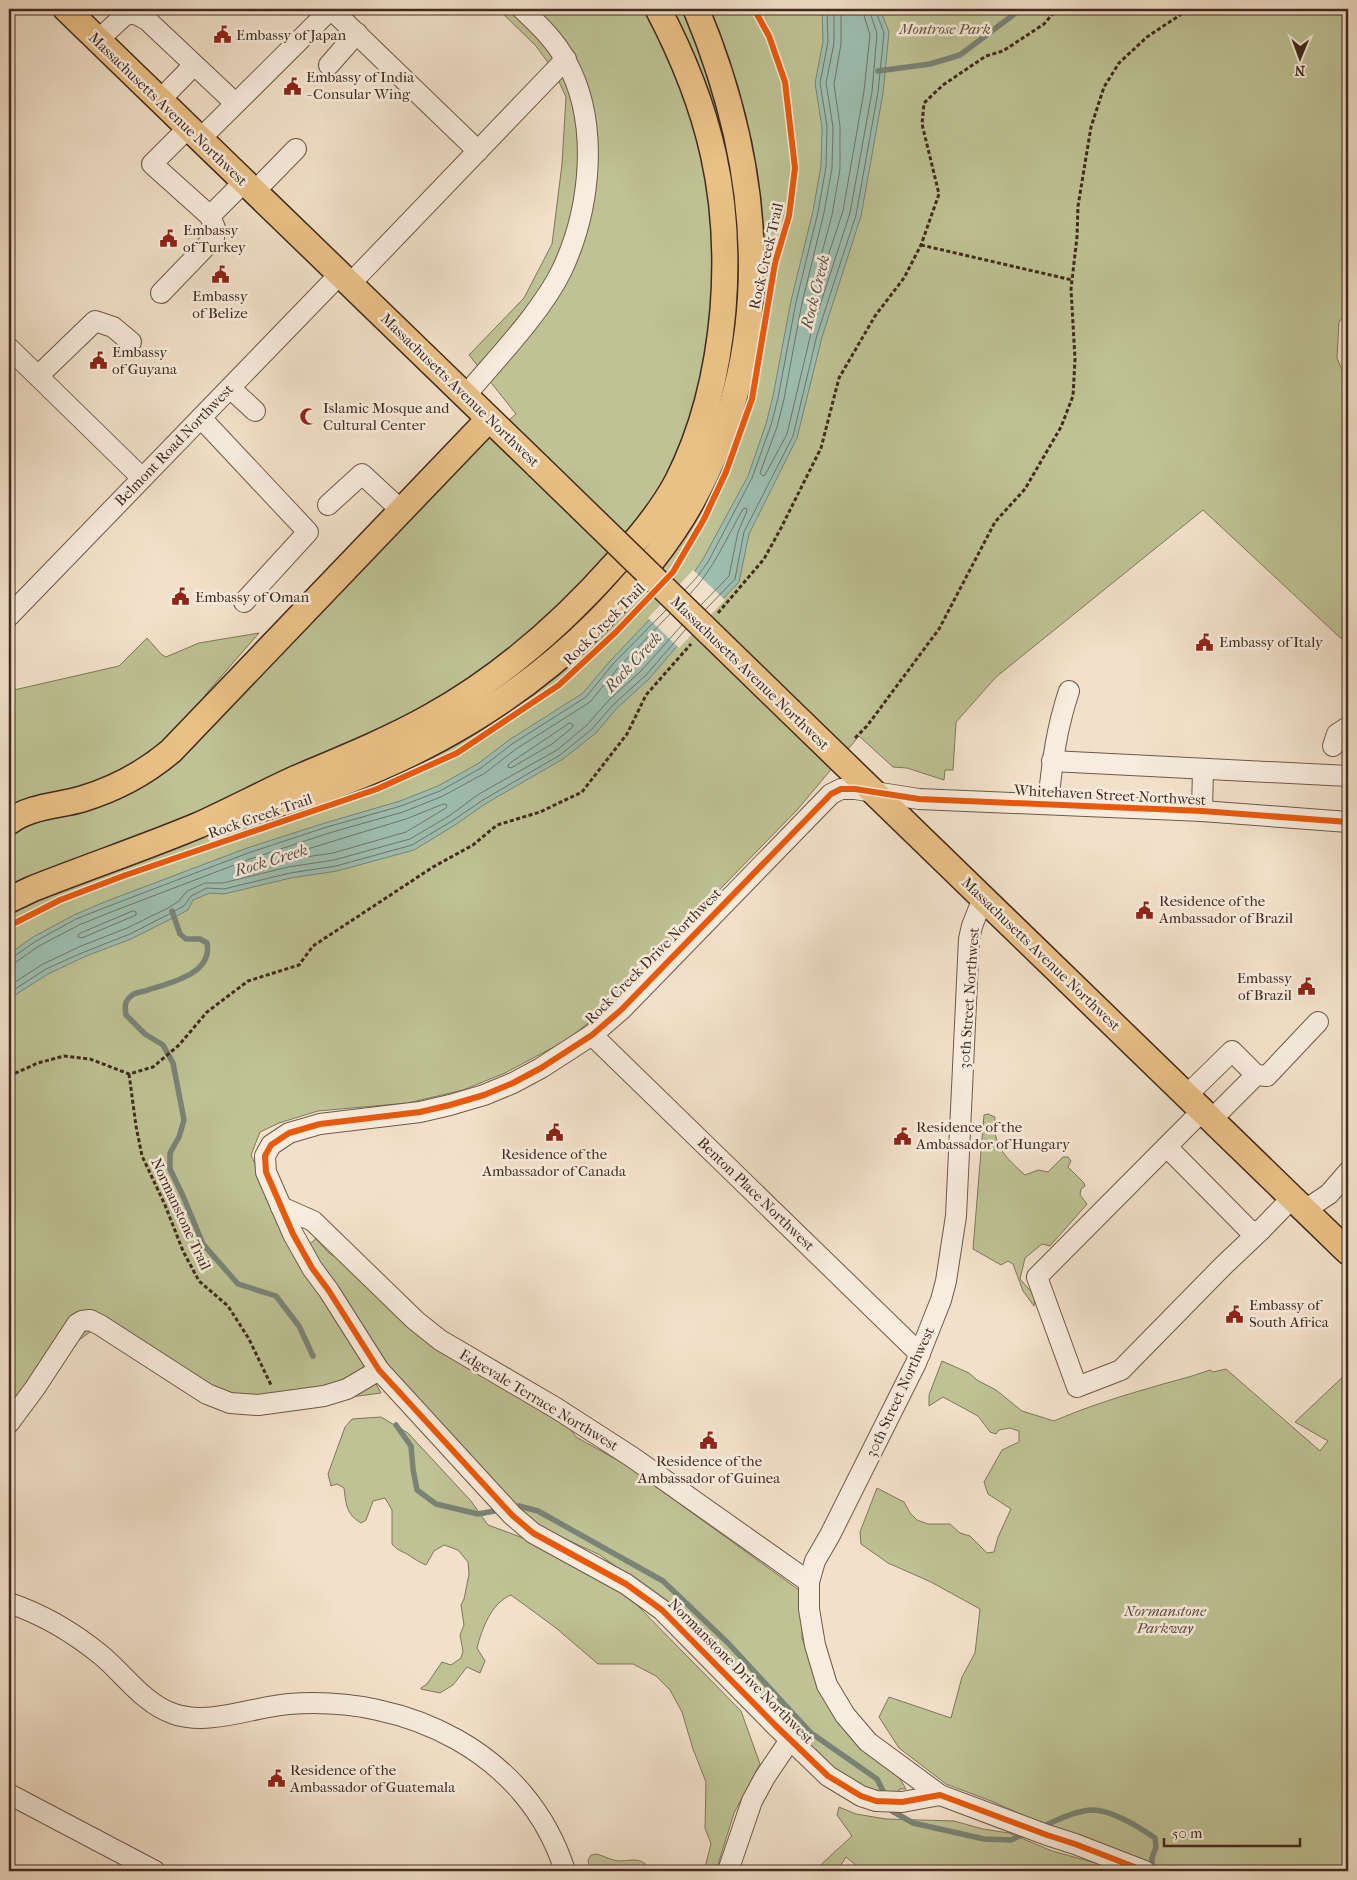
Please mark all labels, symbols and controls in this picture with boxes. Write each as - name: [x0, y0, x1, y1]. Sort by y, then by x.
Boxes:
- park label: Montrose Park: [898, 20, 991, 38]
- public building icon: Embassy of Japan: [212, 25, 232, 45]
- place label: Embassy of Japan: [236, 26, 347, 44]
- street label: Massachusetts Avenue Northwest: [85, 28, 252, 190]
- north arrow: [1274, 32, 1324, 82]
- text: N: [1294, 62, 1305, 79]
- place label: Embassy of India - Consular Wing: [306, 68, 415, 103]
- public building icon: Embassy of India - Consular Wing: [282, 76, 302, 96]
- street label: Rock Creek Trail: [745, 201, 787, 311]
- place label: Embassy of Turkey: [183, 221, 247, 256]
- public building icon: Embassy of Turkey: [159, 229, 179, 249]
- water label: Rock Creek: [796, 253, 833, 332]
- public building icon: Embassy of Belize: [210, 265, 230, 285]
- place label: Embassy of Belize: [192, 287, 249, 322]
- street label: Massachusetts Avenue Northwest: [377, 309, 544, 471]
- place label: Embassy of Guyana: [112, 343, 178, 378]
- public building icon: Embassy of Guyana: [88, 351, 108, 371]
- street label: Belmont Road Northwest: [111, 380, 237, 510]
- place label: Islamic Mosque and Cultural Center: [323, 399, 450, 434]
- mosque icon: Islamic Mosque and Cultural Center: [299, 407, 319, 427]
- street label: Rock Creek Trail: [559, 579, 649, 669]
- public building icon: Embassy of Oman: [171, 587, 191, 607]
- place label: Embassy of Oman: [195, 588, 309, 606]
- street label: Massachusetts Avenue Northwest: [667, 592, 834, 754]
- water label: Rock Creek: [600, 628, 666, 696]
- public building icon: Embassy of Italy: [1195, 632, 1215, 652]
- place label: Embassy of Italy: [1219, 633, 1324, 651]
- street label: Whitehaven Street Northwest: [1012, 781, 1207, 809]
- street label: Rock Creek Trail: [206, 790, 314, 842]
- water label: Rock Creek: [231, 840, 310, 880]
- street label: Massachusetts Avenue Northwest: [958, 873, 1125, 1035]
- street label: Rock Creek Drive Northwest: [581, 884, 725, 1028]
- place label: Residence of the Ambassador of Brazil: [1158, 892, 1293, 927]
- public building icon: Residence of the Ambassador of Brazil: [1135, 900, 1155, 920]
- street label: 30th Street Northwest: [955, 926, 983, 1069]
- place label: Embassy of Brazil: [1237, 969, 1293, 1004]
- public building icon: Embassy of Brazil: [1296, 977, 1316, 997]
- place label: Residence of the Ambassador of Hungary: [915, 1118, 1071, 1153]
- public building icon: Residence of the Ambassador of Canada: [544, 1123, 564, 1143]
- public building icon: Residence of the Ambassador of Hungary: [892, 1126, 912, 1146]
- street label: Benton Place Northwest: [694, 1133, 819, 1255]
- place label: Residence of the Ambassador of Canada: [481, 1145, 627, 1180]
- street label: Normanstone Trail: [147, 1155, 215, 1273]
- place label: Embassy of South Africa: [1249, 1296, 1330, 1331]
- public building icon: Embassy of South Africa: [1225, 1304, 1245, 1324]
- street label: 30th Street Northwest: [862, 1323, 938, 1460]
- street label: Edgevale Terrace Northwest: [456, 1345, 622, 1455]
- public building icon: Residence of the Ambassador of Guinea: [699, 1430, 719, 1450]
- place label: Residence of the Ambassador of Guinea: [637, 1452, 781, 1487]
- street label: Normanstone Drive Northwest: [665, 1595, 818, 1748]
- park label: Normanstone Parkway: [1123, 1602, 1207, 1637]
- place label: Residence of the Ambassador of Guatemala: [289, 1761, 456, 1796]
- public building icon: Residence of the Ambassador of Guatemala: [266, 1769, 286, 1789]
- scale bar: [1164, 1815, 1301, 1847]
- text: 50 m: [1172, 1824, 1203, 1842]

